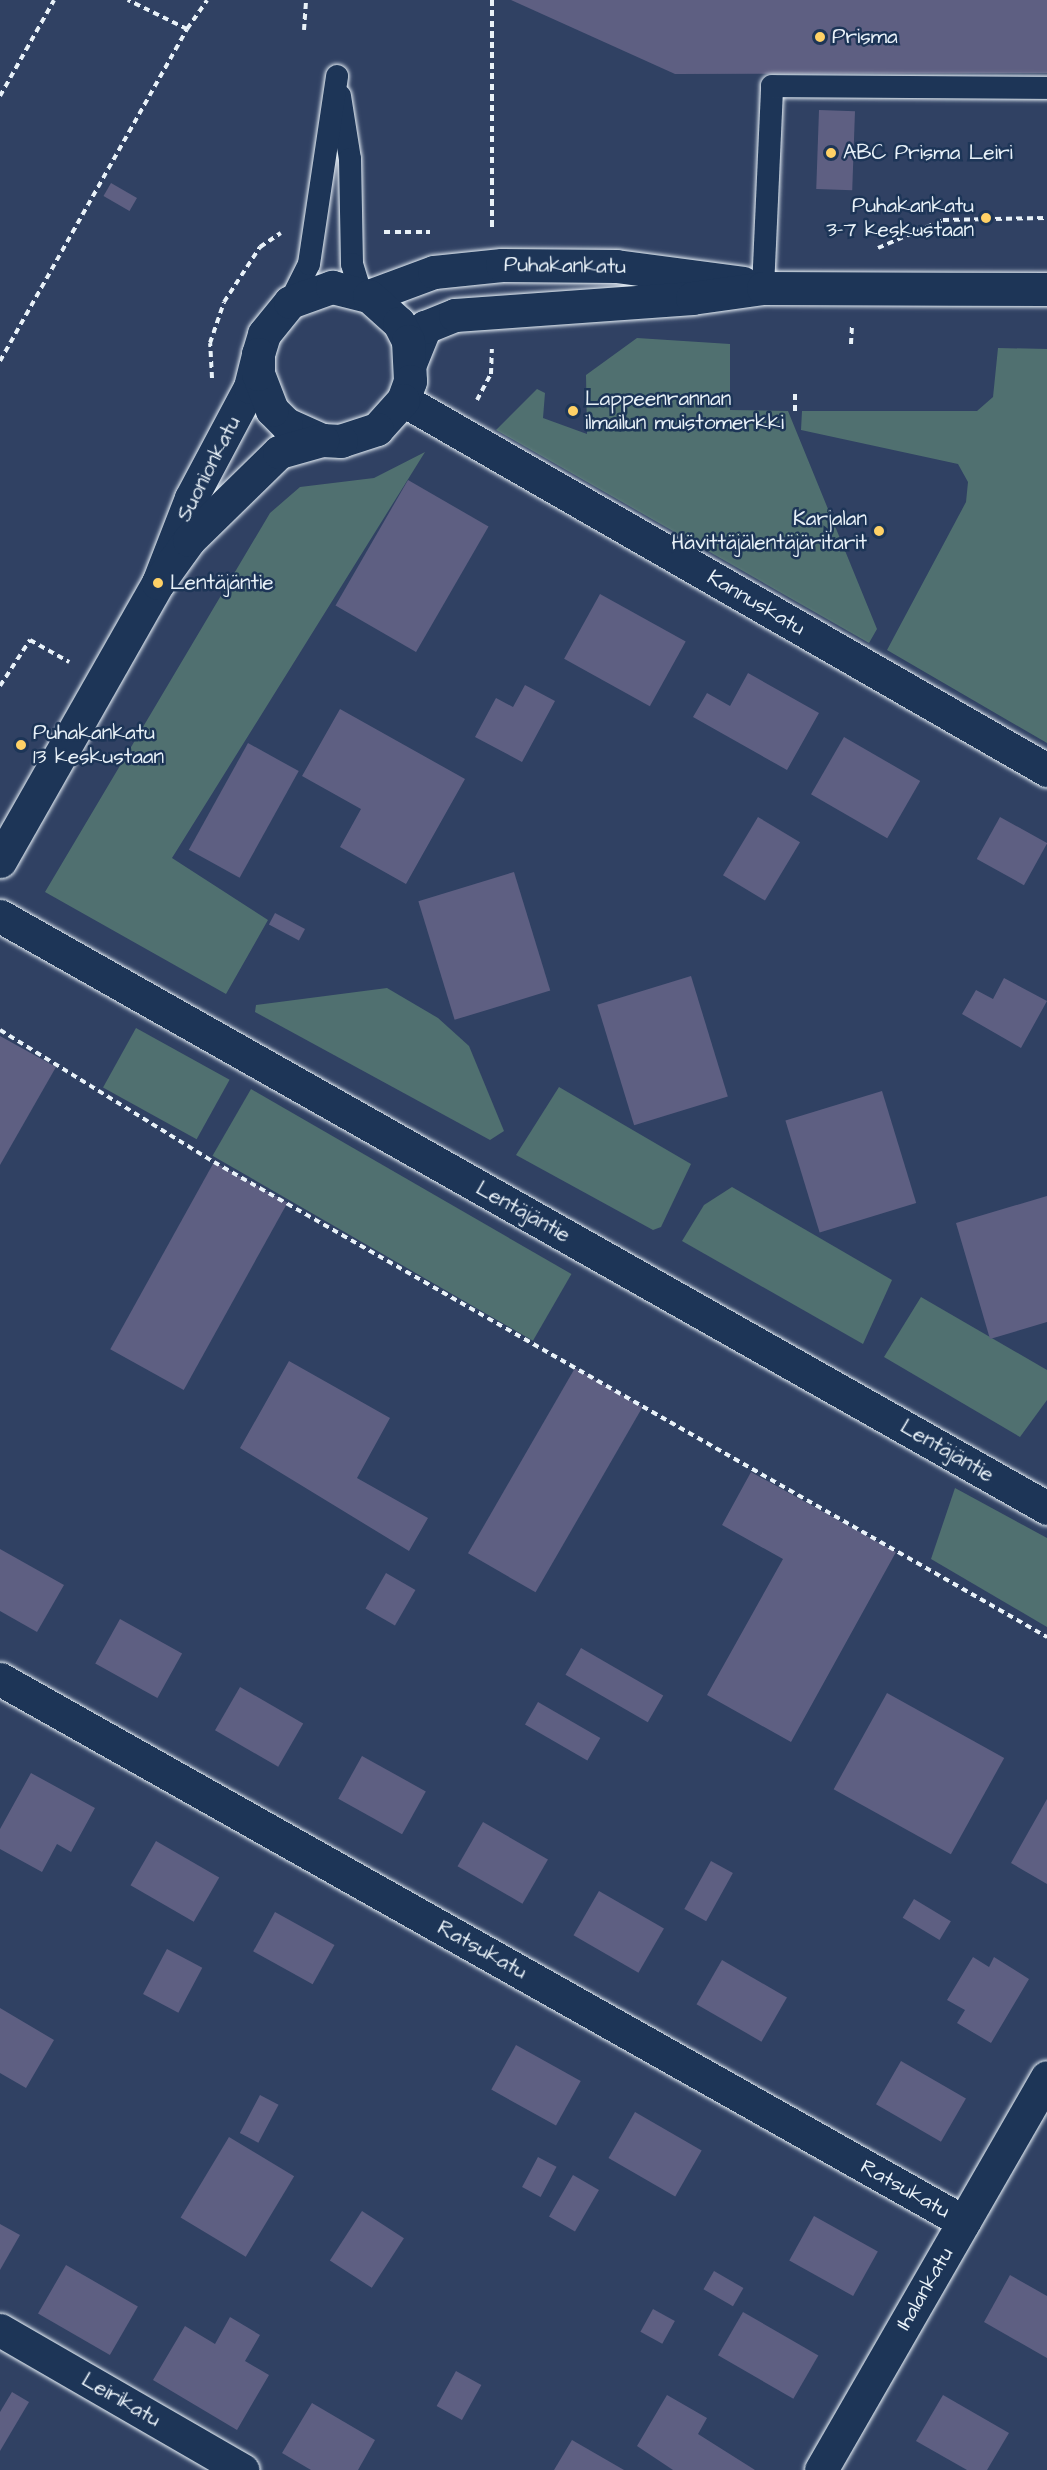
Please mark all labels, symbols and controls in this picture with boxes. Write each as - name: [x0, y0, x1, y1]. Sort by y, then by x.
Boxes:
- place label: Prisma: [832, 24, 898, 50]
- marker: Prisma: [813, 30, 827, 44]
- place label: ABC Prisma Leiri: [843, 140, 1013, 166]
- marker: ABC Prisma Leiri: [824, 146, 838, 160]
- place label: Puhakankatu 3-7 keskustaan: [826, 193, 974, 243]
- marker: Puhakankatu 3-7 keskustaan: [979, 211, 993, 225]
- street label: Puhakankatu: [504, 252, 626, 280]
- place label: Lappeenrannan ilmailun muistomerkki: [585, 386, 784, 436]
- marker: Lappeenrannan ilmailun muistomerkki: [566, 404, 580, 418]
- street label: Suonionkatu: [172, 412, 246, 526]
- place label: Karjalan Hävittäjälentäjäritarit: [671, 506, 867, 556]
- marker: Karjalan Hävittäjälentäjäritarit: [872, 524, 886, 538]
- street label: Kannuskatu: [703, 565, 809, 641]
- place label: Lentäjäntie: [170, 570, 274, 596]
- marker: Lentäjäntie: [151, 576, 165, 590]
- place label: Puhakankatu 13 keskustaan: [33, 720, 164, 770]
- marker: Puhakankatu 13 keskustaan: [14, 738, 28, 752]
- street label: Lentäjäntie: [472, 1176, 574, 1248]
- street label: Lentäjäntie: [896, 1414, 998, 1488]
- street label: Ratsukatu: [433, 1915, 531, 1985]
- street label: Ratsukatu: [856, 2154, 954, 2224]
- street label: Ihalankatu: [891, 2243, 959, 2335]
- street label: Leirikatu: [77, 2367, 165, 2433]

